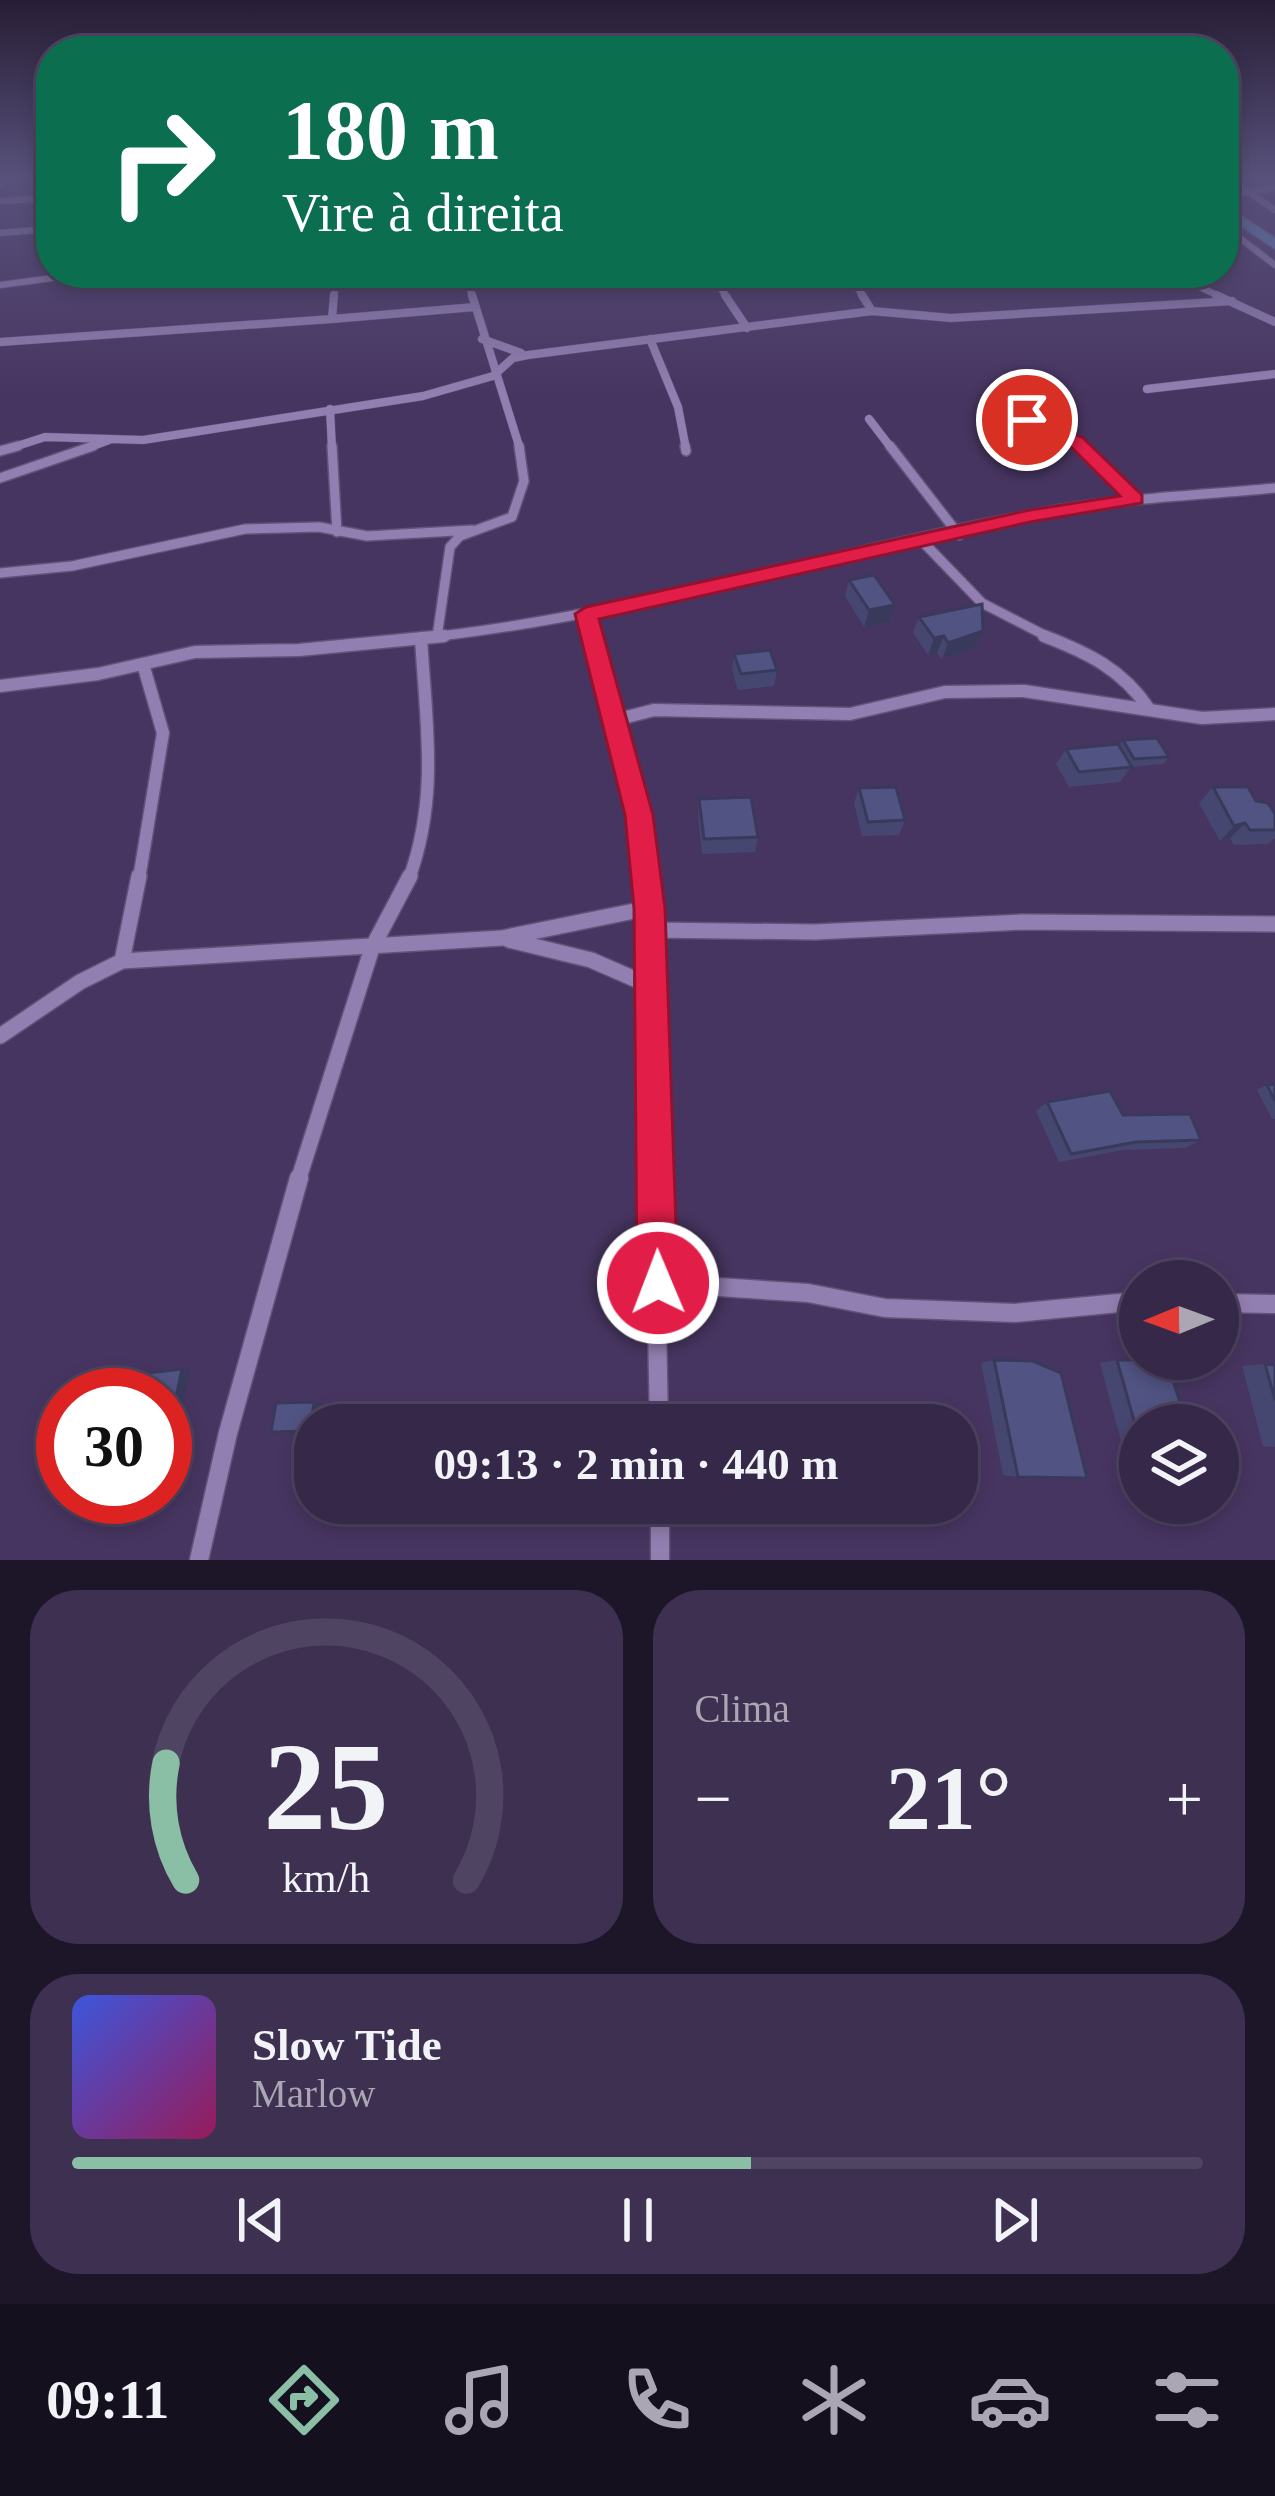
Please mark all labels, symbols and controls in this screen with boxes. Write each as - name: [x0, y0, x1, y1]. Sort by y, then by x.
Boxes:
- icon: right: [84, 84, 240, 240]
- text: 180 m: [282, 84, 499, 177]
- text: Vire à direita: [282, 183, 564, 243]
- pin: [976, 369, 1078, 471]
- icon: arrive: [994, 387, 1060, 453]
- position arrow: [595, 1220, 721, 1346]
- north arrow: [1119, 1260, 1239, 1380]
- map controls: [1119, 1260, 1239, 1524]
- speed limit sign: 30: [36, 1368, 192, 1524]
- button: layers: [1119, 1404, 1239, 1524]
- text: 09:13 · 2 min · 440 m: [434, 1439, 839, 1489]
- text: Clima: [695, 1687, 790, 1730]
- text: 25: [264, 1718, 389, 1856]
- text: 21°: [886, 1749, 1012, 1848]
- text: −: [695, 1762, 732, 1835]
- text: +: [1166, 1762, 1203, 1835]
- text: km/h: [282, 1854, 370, 1901]
- text: Slow Tide: [252, 2020, 442, 2070]
- text: Marlow: [252, 2072, 375, 2115]
- icon: previous: [228, 2187, 294, 2253]
- icon: pause: [605, 2187, 671, 2253]
- icon: next: [982, 2187, 1048, 2253]
- icon: directions: [262, 2358, 346, 2442]
- icon: music: [438, 2358, 522, 2442]
- icon: phone: [615, 2358, 699, 2442]
- icon: climate: [792, 2358, 876, 2442]
- icon: car: [968, 2358, 1052, 2442]
- icon: filters: [1145, 2358, 1229, 2442]
- text: 09:11: [46, 2370, 169, 2430]

